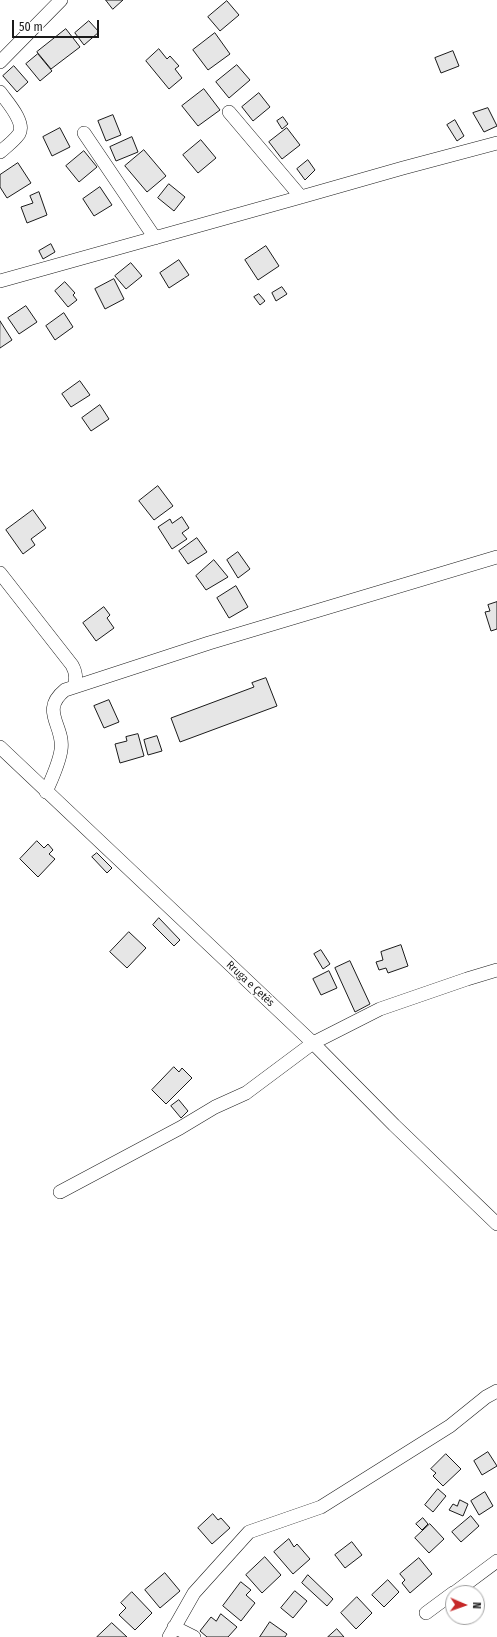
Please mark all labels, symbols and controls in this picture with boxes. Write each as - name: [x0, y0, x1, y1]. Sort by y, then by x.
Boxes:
- scale bar: [14, 12, 101, 38]
- text: 50 m: [19, 20, 43, 34]
- street label: Rruga e Çetës: [223, 958, 277, 1010]
- north arrow: [445, 1585, 485, 1625]
- text: N: [470, 1602, 483, 1609]

